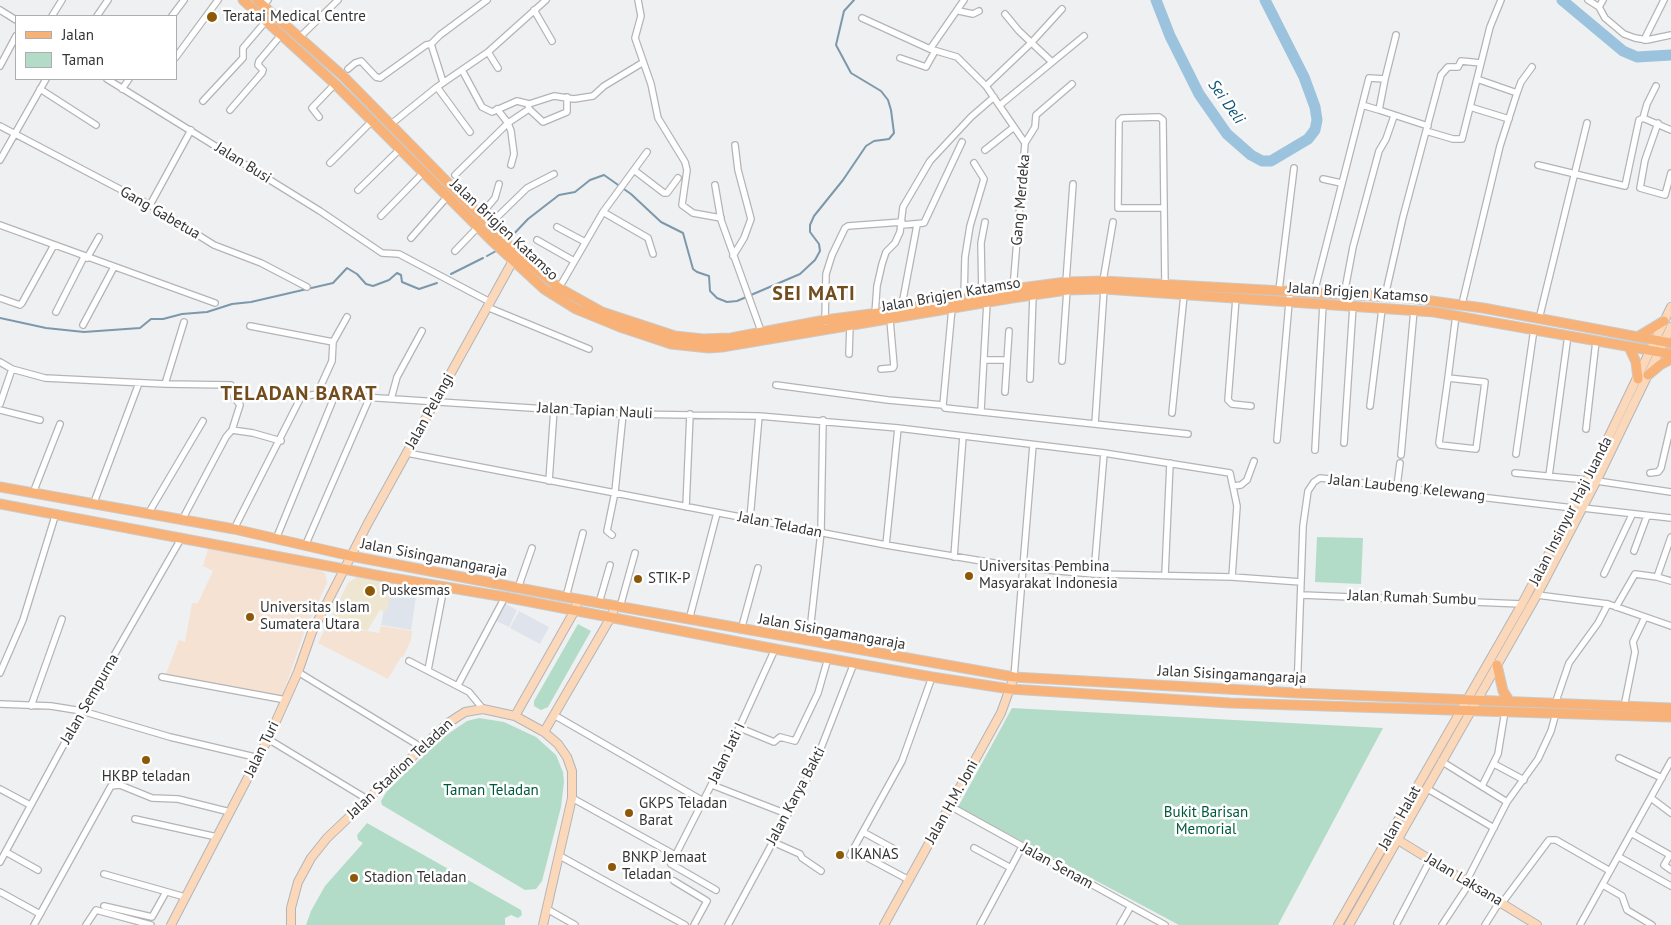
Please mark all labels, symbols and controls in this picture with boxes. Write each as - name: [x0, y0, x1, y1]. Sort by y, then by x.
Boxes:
- place label: Teratai Medical Centre: [223, 8, 366, 26]
- marker: Teratai Medical Centre: [205, 10, 219, 24]
- legend: [15, 15, 178, 80]
- text: Jalan: [62, 25, 94, 44]
- text: Taman: [62, 50, 104, 69]
- water label: Sei Deli: [1204, 76, 1248, 128]
- street label: Jalan Busi: [212, 139, 274, 187]
- street label: Gang Merdeka: [1008, 153, 1034, 247]
- street label: Jalan Brigjen Katamso: [446, 175, 562, 285]
- street label: Gang Gabetua: [117, 183, 203, 243]
- street label: Jalan Brigjen Katamso: [880, 274, 1022, 316]
- street label: Jalan Brigjen Katamso: [1287, 279, 1429, 307]
- district label: SEI MATI: [771, 282, 857, 306]
- street label: Jalan Pelangi: [402, 370, 458, 452]
- district label: TELADAN BARAT: [219, 382, 379, 406]
- street label: Jalan Tapian Nauli: [537, 399, 653, 423]
- street label: Jalan Insinyur Haji Juanda: [1526, 434, 1616, 588]
- street label: Jalan Laubeng Kelewang: [1328, 471, 1486, 505]
- street label: Jalan Teladan: [736, 508, 824, 542]
- street label: Jalan Sisingamangaraja: [359, 535, 509, 581]
- place label: Universitas Pembina Masyarakat Indonesia: [979, 558, 1118, 593]
- place label: STIK-P: [648, 570, 690, 588]
- marker: Universitas Pembina Masyarakat Indonesia: [963, 570, 975, 582]
- marker: STIK-P: [632, 573, 644, 585]
- place label: Puskesmas: [381, 582, 450, 600]
- marker: Puskesmas: [363, 584, 377, 598]
- street label: Jalan Rumah Sumbu: [1347, 587, 1477, 609]
- place label: Universitas Islam Sumatera Utara: [260, 599, 370, 634]
- street label: Jalan Sisingamangaraja: [757, 610, 907, 654]
- marker: Universitas Islam Sumatera Utara: [244, 611, 256, 623]
- street label: Jalan Sempurna: [57, 651, 123, 747]
- street label: Jalan Sisingamangaraja: [1157, 662, 1307, 688]
- street label: Jalan Stadion Teladan: [343, 715, 457, 823]
- street label: Jalan Turi: [241, 718, 283, 780]
- street label: Jalan Jati I: [705, 720, 749, 786]
- street label: Jalan Karya Bakti: [763, 744, 829, 848]
- marker: HKBP teladan: [140, 754, 152, 766]
- street label: Jalan H.M. Joni: [922, 757, 982, 847]
- place label: HKBP teladan: [102, 768, 190, 786]
- park label: Taman Teladan: [443, 782, 539, 800]
- street label: Jalan Halat: [1375, 783, 1425, 853]
- place label: GKPS Teladan Barat: [639, 795, 727, 830]
- park label: Bukit Barisan Memorial: [1164, 804, 1248, 839]
- marker: GKPS Teladan Barat: [623, 807, 635, 819]
- street label: Jalan Senam: [1018, 839, 1096, 893]
- place label: IKANAS: [850, 846, 899, 864]
- place label: BNKP Jemaat Teladan: [622, 849, 707, 884]
- marker: IKANAS: [834, 849, 846, 861]
- street label: Jalan Laksana: [1422, 850, 1506, 910]
- marker: BNKP Jemaat Teladan: [606, 861, 618, 873]
- place label: Stadion Teladan: [364, 869, 466, 887]
- marker: Stadion Teladan: [348, 872, 360, 884]

